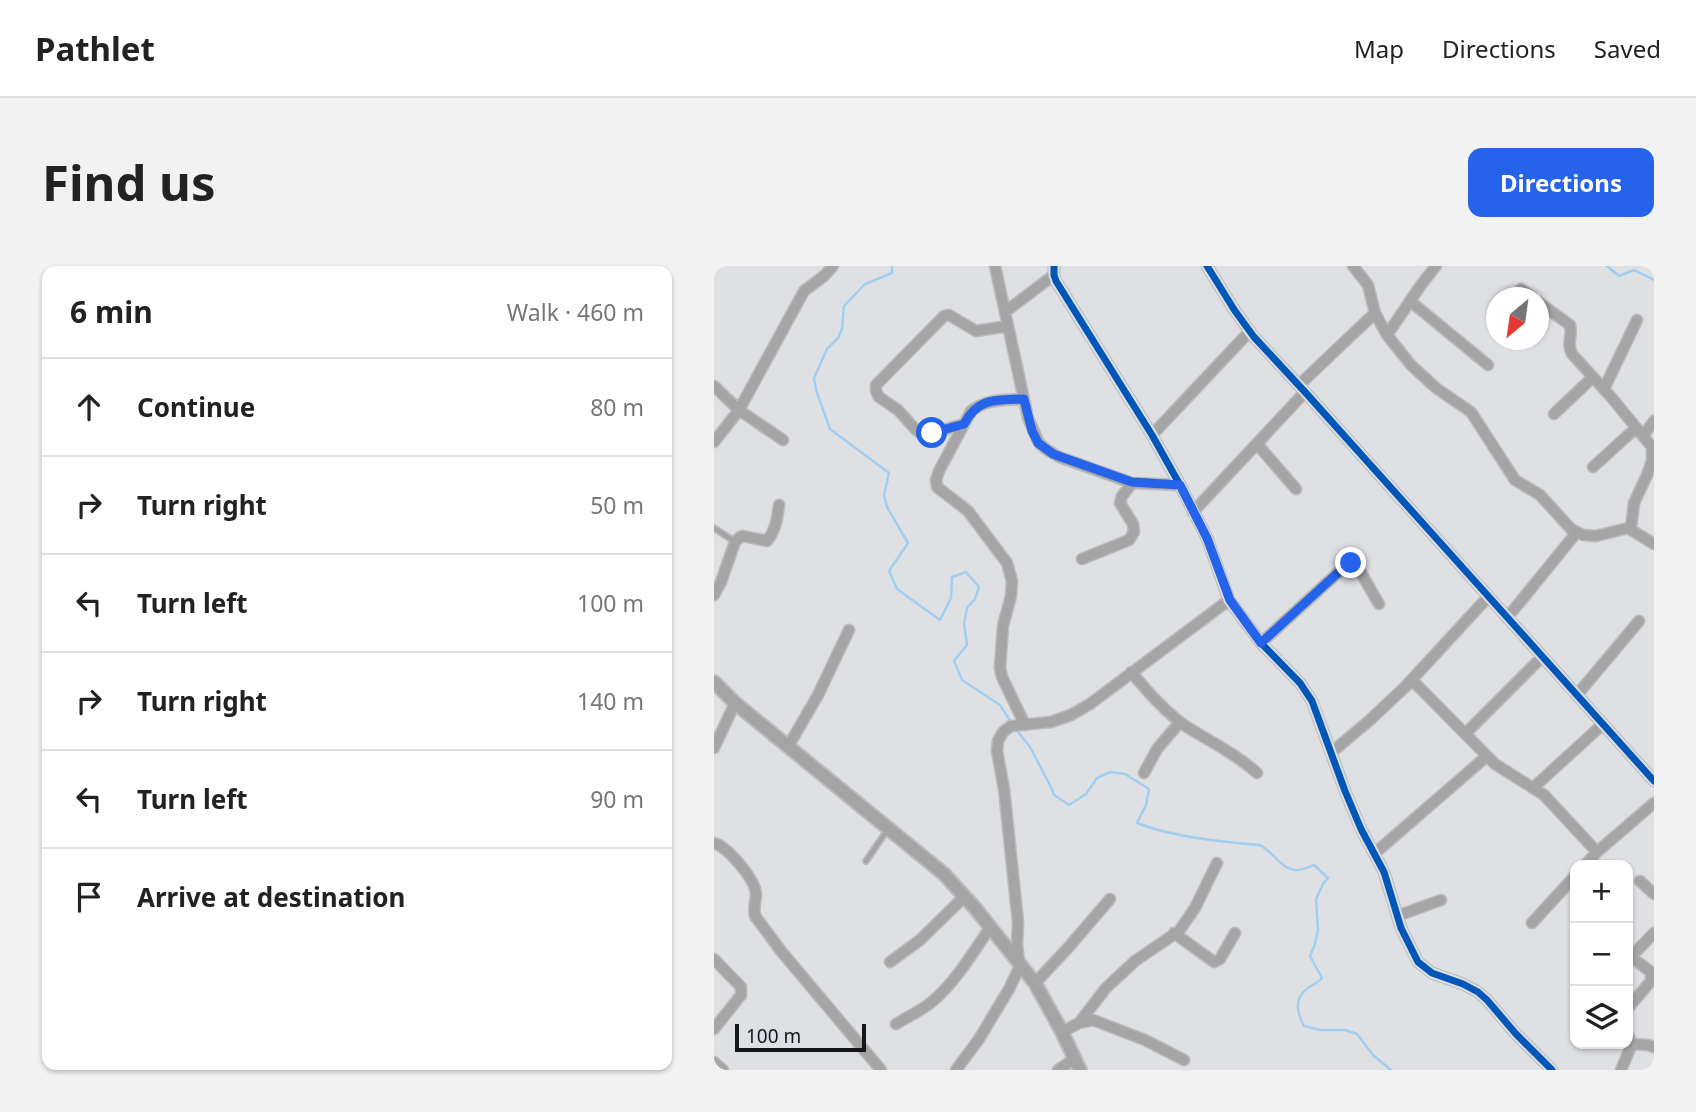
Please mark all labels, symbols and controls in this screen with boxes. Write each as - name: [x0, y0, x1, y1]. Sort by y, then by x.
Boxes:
- text: Pathlet: [35, 26, 155, 71]
- text: Map: [1354, 32, 1404, 65]
- text: Directions: [1442, 32, 1556, 65]
- text: Saved: [1594, 32, 1661, 65]
- button: Directions: [1468, 148, 1654, 217]
- text: Find us: [42, 149, 216, 215]
- north arrow: [1486, 287, 1549, 350]
- text: 6 min: [70, 291, 153, 332]
- text: Walk · 460 m: [507, 296, 644, 328]
- icon: ahead: [70, 388, 108, 426]
- text: Continue: [137, 389, 255, 425]
- text: 80 m: [590, 391, 644, 423]
- route start: [916, 417, 947, 448]
- icon: right: [70, 486, 108, 524]
- text: Turn right: [137, 487, 267, 523]
- text: 50 m: [590, 489, 644, 521]
- route end: [1335, 547, 1366, 578]
- icon: left: [70, 584, 108, 622]
- text: Turn left: [137, 585, 248, 621]
- text: 100 m: [577, 587, 644, 619]
- icon: right: [70, 682, 108, 720]
- text: Turn right: [137, 683, 267, 719]
- text: 140 m: [577, 685, 644, 717]
- icon: left: [70, 780, 108, 818]
- text: Turn left: [137, 781, 248, 817]
- text: 90 m: [590, 783, 644, 815]
- map controls: [1570, 860, 1633, 1049]
- button: +: [1570, 860, 1633, 923]
- icon: arrive: [70, 878, 108, 916]
- text: Arrive at destination: [137, 879, 406, 915]
- button: −: [1570, 923, 1633, 986]
- button: layers: [1570, 986, 1633, 1049]
- scale bar: [735, 1021, 866, 1053]
- text: 100 m: [746, 1023, 801, 1049]

